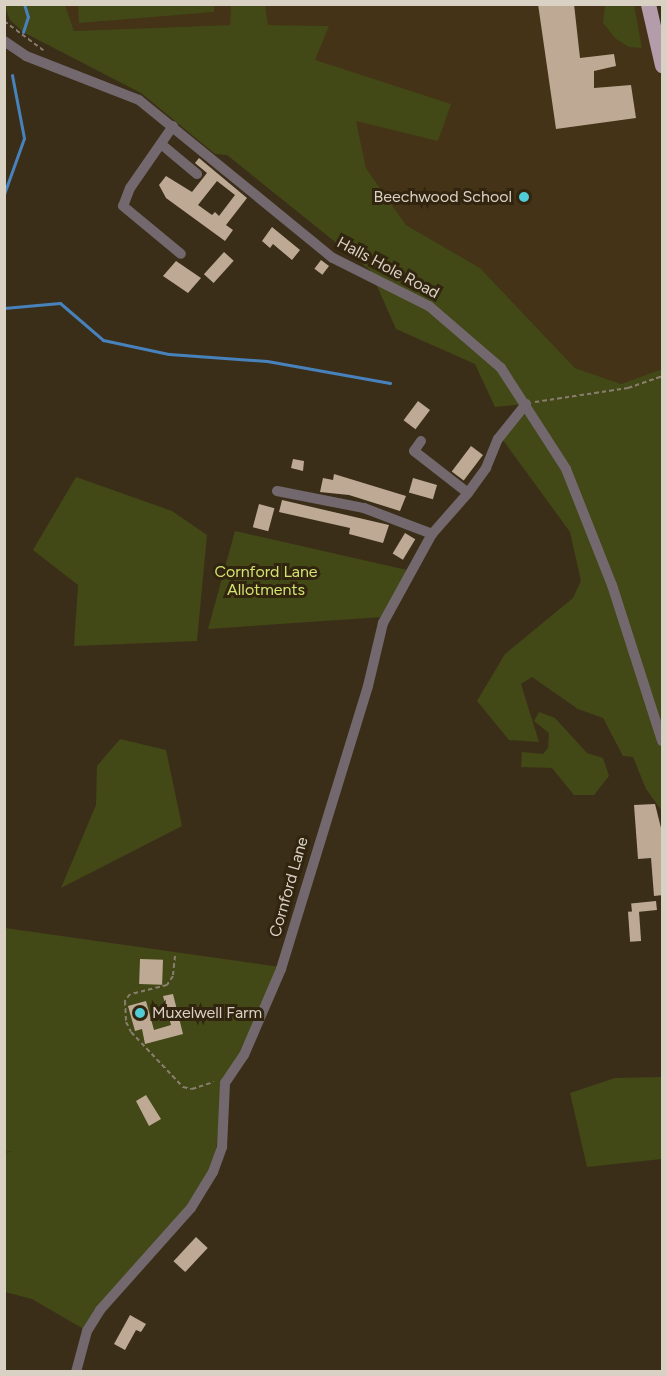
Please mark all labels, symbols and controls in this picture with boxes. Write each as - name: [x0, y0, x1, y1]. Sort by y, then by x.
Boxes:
- place label: Beechwood School: [374, 187, 512, 207]
- marker: Beechwood School: [517, 190, 531, 204]
- street label: Halls Hole Road: [334, 233, 442, 303]
- park label: Cornford Lane Allotments: [214, 562, 318, 600]
- street label: Cornford Lane: [266, 835, 312, 939]
- place label: Muxelwell Farm: [152, 1003, 262, 1023]
- marker: Muxelwell Farm: [133, 1006, 147, 1020]

